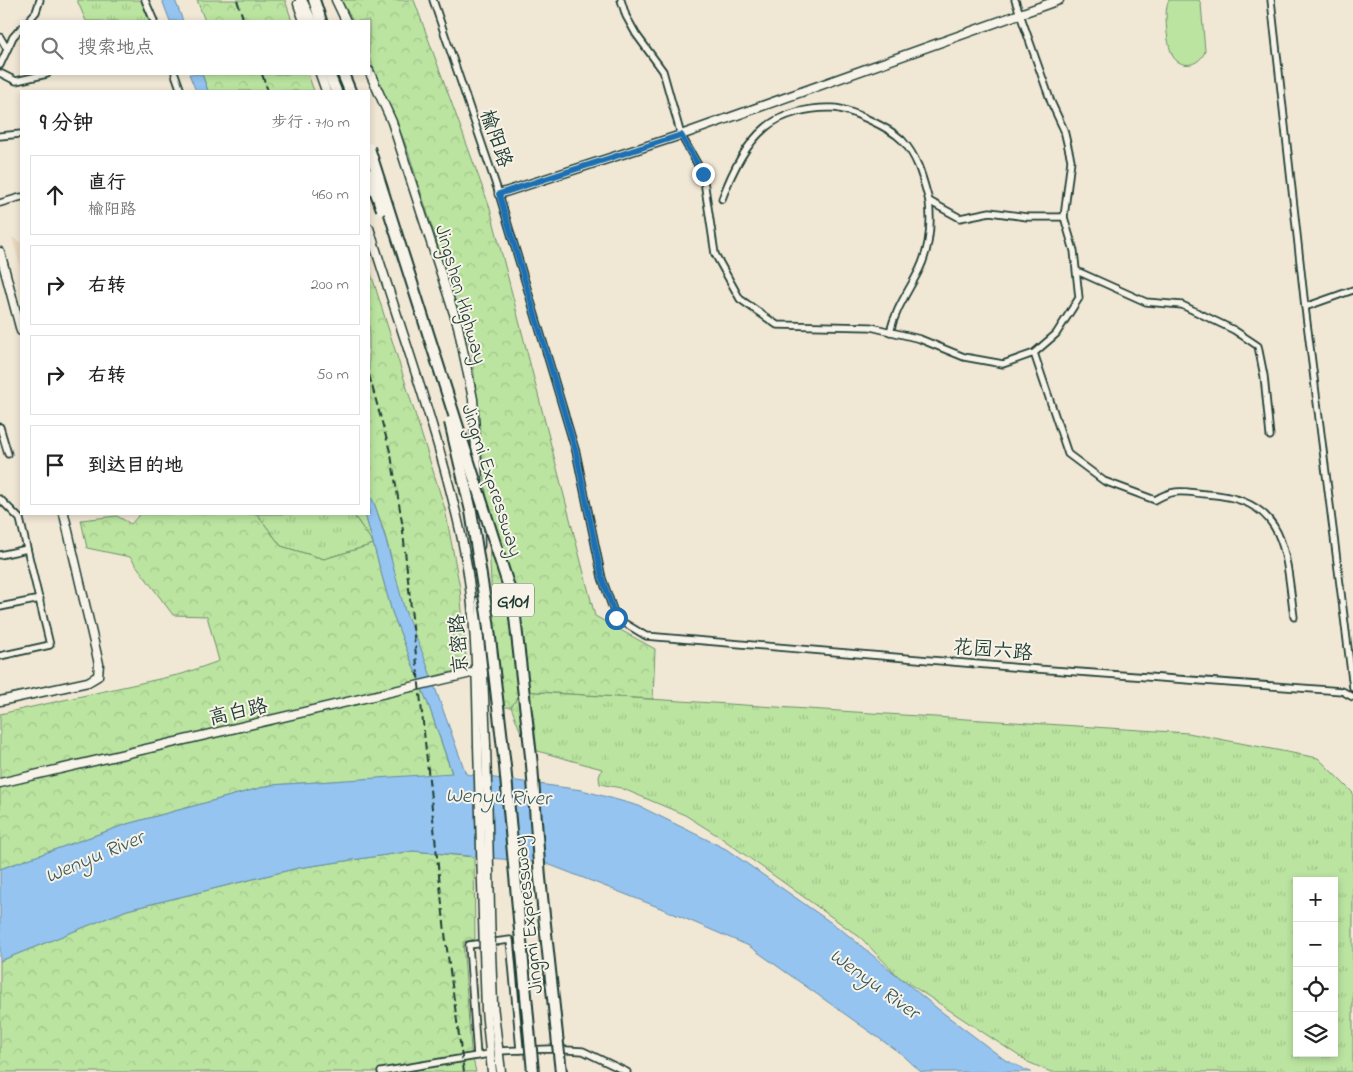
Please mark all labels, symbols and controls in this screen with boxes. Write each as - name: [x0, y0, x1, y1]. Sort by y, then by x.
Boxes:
- search box: [20, 20, 370, 75]
- icon: search: [38, 34, 66, 62]
- text: 搜索地点: [78, 35, 154, 62]
- street label: 榆阳路: [471, 106, 518, 173]
- text: 9 分钟: [40, 109, 94, 139]
- text: 步行 · 710 m: [272, 111, 350, 135]
- route end: [692, 163, 715, 186]
- text: 直行: [88, 170, 126, 197]
- icon: ahead: [41, 181, 69, 209]
- text: 460 m: [312, 183, 349, 207]
- text: 榆阳路: [88, 198, 136, 222]
- street label: Jingshen Highway: [425, 222, 493, 368]
- icon: right: [41, 271, 69, 299]
- text: 右转: [88, 273, 126, 300]
- text: 200 m: [311, 273, 349, 297]
- icon: right: [41, 361, 69, 389]
- text: 右转: [88, 363, 126, 390]
- text: 50 m: [317, 363, 349, 387]
- street label: Jingmi Expressway: [451, 401, 529, 561]
- icon: arrive: [41, 451, 69, 479]
- text: 到达目的地: [88, 453, 183, 480]
- road number: G101: [492, 584, 534, 616]
- route start: [605, 607, 628, 630]
- street label: 京密路: [444, 612, 477, 675]
- street label: 花园六路: [952, 634, 1035, 670]
- street label: 高白路: [206, 692, 272, 734]
- water label: Wenyu River: [445, 781, 553, 815]
- water label: Wenyu River: [41, 823, 151, 892]
- street label: Jingmi Expressway: [507, 834, 553, 995]
- map controls: [1293, 877, 1338, 1057]
- button: +: [1293, 877, 1338, 922]
- button: −: [1293, 922, 1338, 967]
- water label: Wenyu River: [823, 942, 927, 1029]
- button: locate: [1293, 967, 1338, 1012]
- button: layers: [1293, 1012, 1338, 1057]

